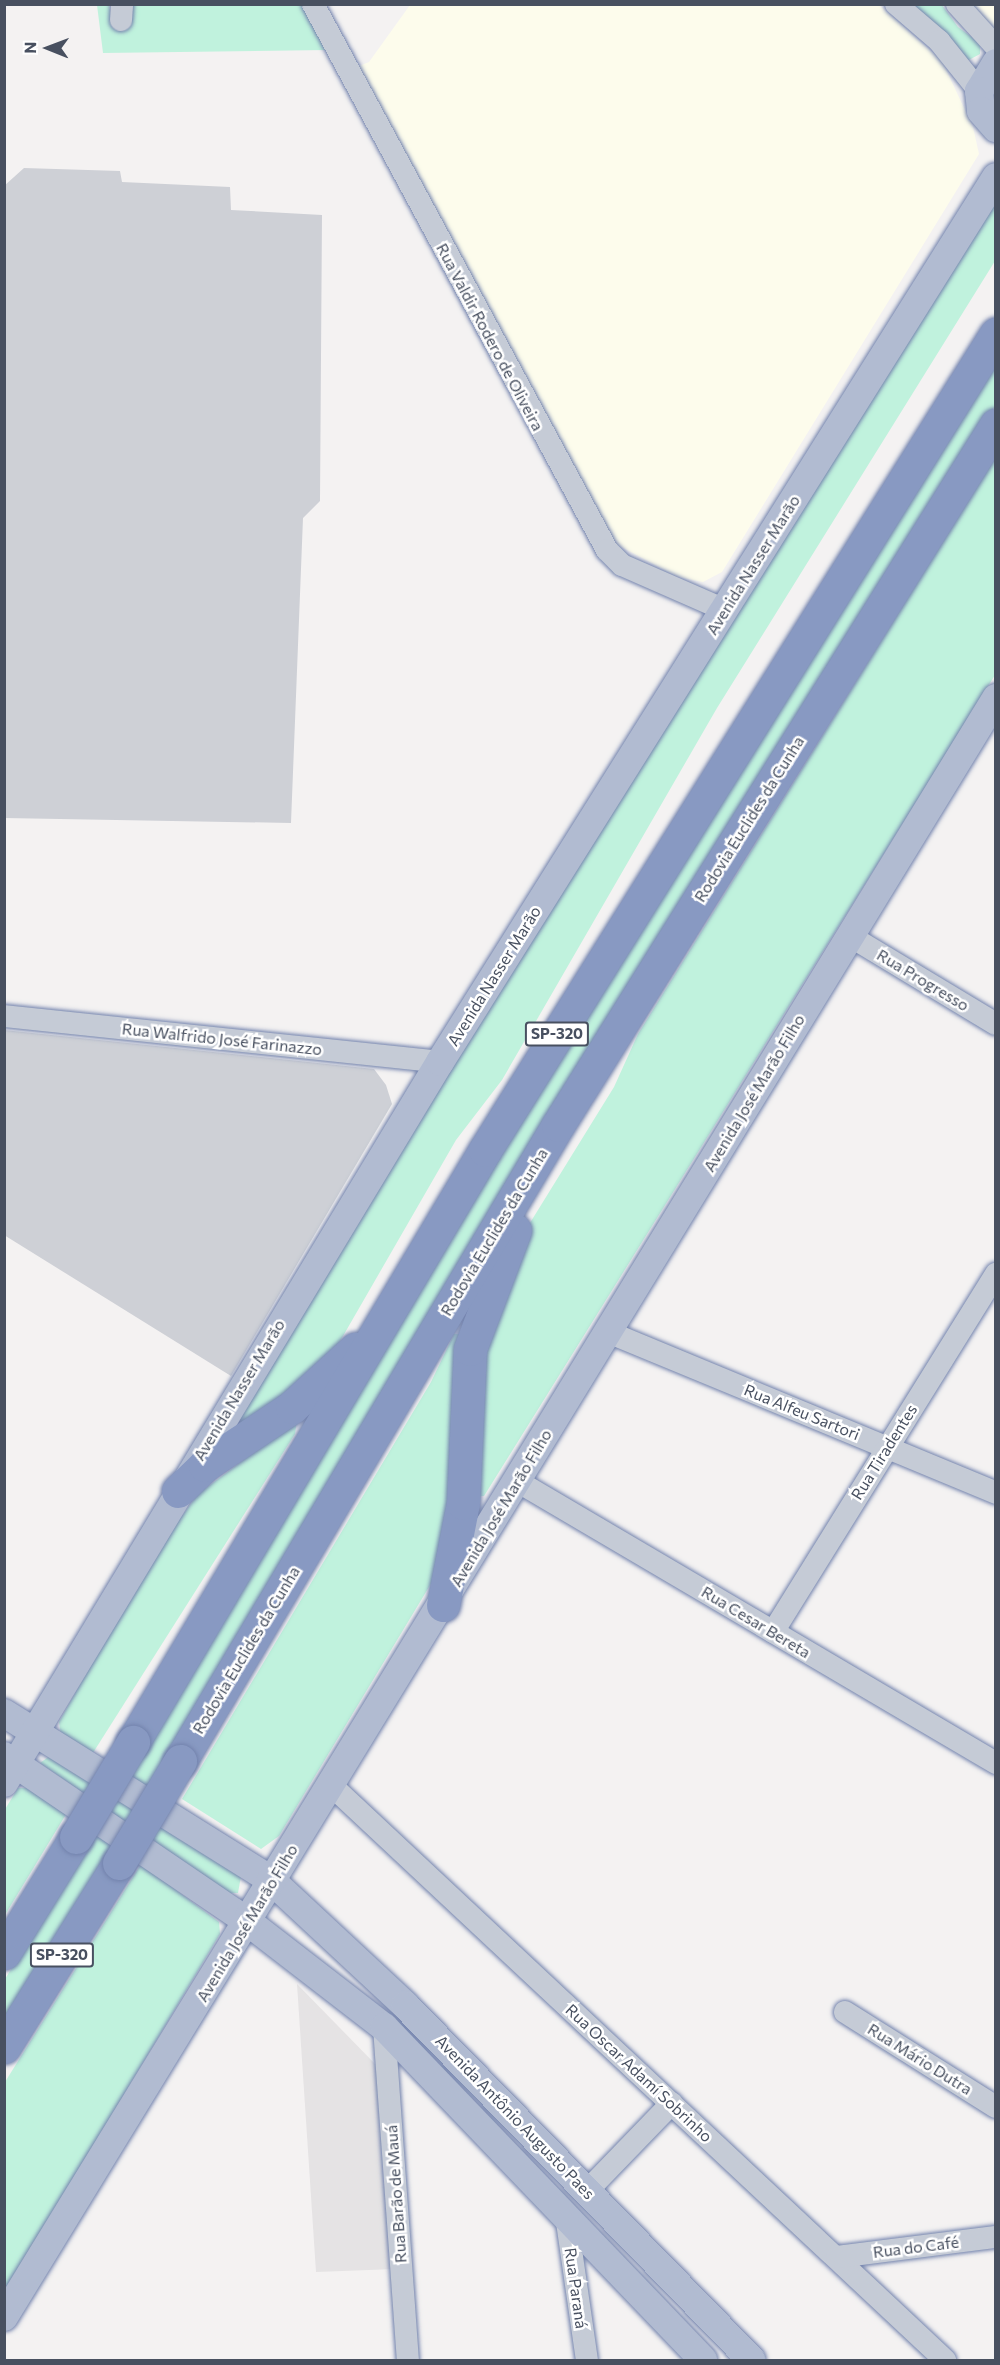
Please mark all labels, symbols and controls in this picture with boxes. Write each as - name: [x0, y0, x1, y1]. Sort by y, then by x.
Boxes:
- north arrow: [18, 18, 78, 78]
- text: N: [20, 42, 39, 54]
- street label: Rua Valdir Rodero de Oliveira: [432, 240, 548, 434]
- street label: Avenida Nasser Marão: [702, 492, 804, 638]
- street label: Rodovia Euclides da Cunha: [690, 733, 808, 905]
- street label: Avenida Nasser Marão: [443, 903, 545, 1049]
- street label: Rua Progresso: [873, 945, 973, 1015]
- street label: Avenida José Marão Filho: [699, 1011, 809, 1175]
- street label: Rua Walfrido José Farinazzo: [121, 1019, 323, 1059]
- road number: SP-320: [524, 1022, 590, 1046]
- street label: Rodovia Euclides da Cunha: [436, 1145, 552, 1319]
- street label: Avenida Nasser Marão: [189, 1316, 289, 1464]
- street label: Rua Alfeu Sartori: [741, 1380, 863, 1444]
- street label: Rua Tiradentes: [847, 1401, 921, 1503]
- street label: Avenida José Marão Filho: [446, 1426, 556, 1590]
- street label: Rodovia Euclides da Cunha: [188, 1563, 304, 1737]
- street label: Rua Cesar Bereta: [698, 1582, 814, 1662]
- street label: Avenida José Marão Filho: [192, 1841, 302, 2005]
- road number: SP-320: [29, 1943, 95, 1967]
- street label: Rua Oscar Adamí Sobrinho: [562, 2000, 716, 2146]
- street label: Rua Mário Dutra: [864, 2019, 976, 2099]
- street label: Avenida Antônio Augusto Paes: [431, 2031, 599, 2203]
- street label: Rua Barão de Mauá: [382, 2124, 410, 2264]
- street label: Rua do Café: [872, 2232, 960, 2262]
- street label: Rua Paraná: [561, 2246, 591, 2330]

